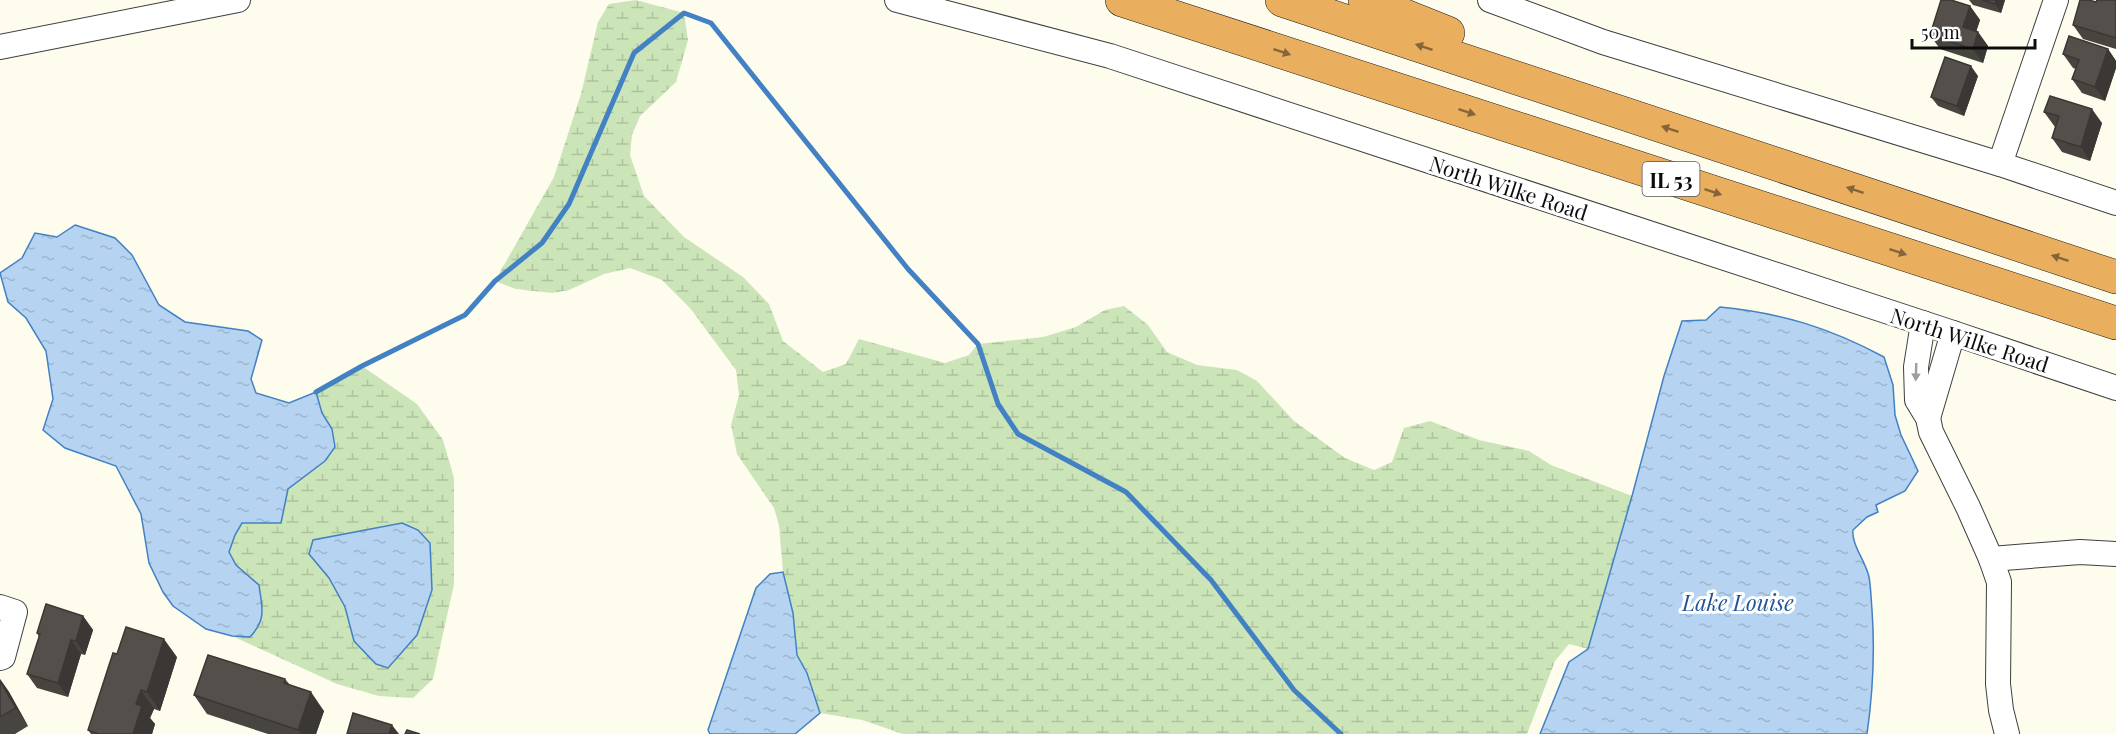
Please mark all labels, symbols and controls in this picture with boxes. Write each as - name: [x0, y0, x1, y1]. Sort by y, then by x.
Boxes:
- scale bar: [1912, 12, 2035, 50]
- text: 50 m: [1921, 20, 1960, 44]
- one-way arrow: [1415, 42, 1433, 52]
- one-way arrow: [1273, 48, 1291, 57]
- one-way arrow: [1458, 108, 1476, 118]
- one-way arrow: [1661, 124, 1679, 133]
- street label: North Wilke Road: [1426, 148, 1592, 226]
- road number: IL 53: [1642, 162, 1700, 196]
- one-way arrow: [1846, 185, 1864, 195]
- one-way arrow: [1704, 188, 1722, 197]
- one-way arrow: [1889, 248, 1907, 258]
- one-way arrow: [2051, 253, 2069, 263]
- street label: North Wilke Road: [1887, 300, 2053, 378]
- one-way arrow: [1912, 363, 1921, 382]
- water label: Lake Louise: [1681, 587, 1794, 617]

